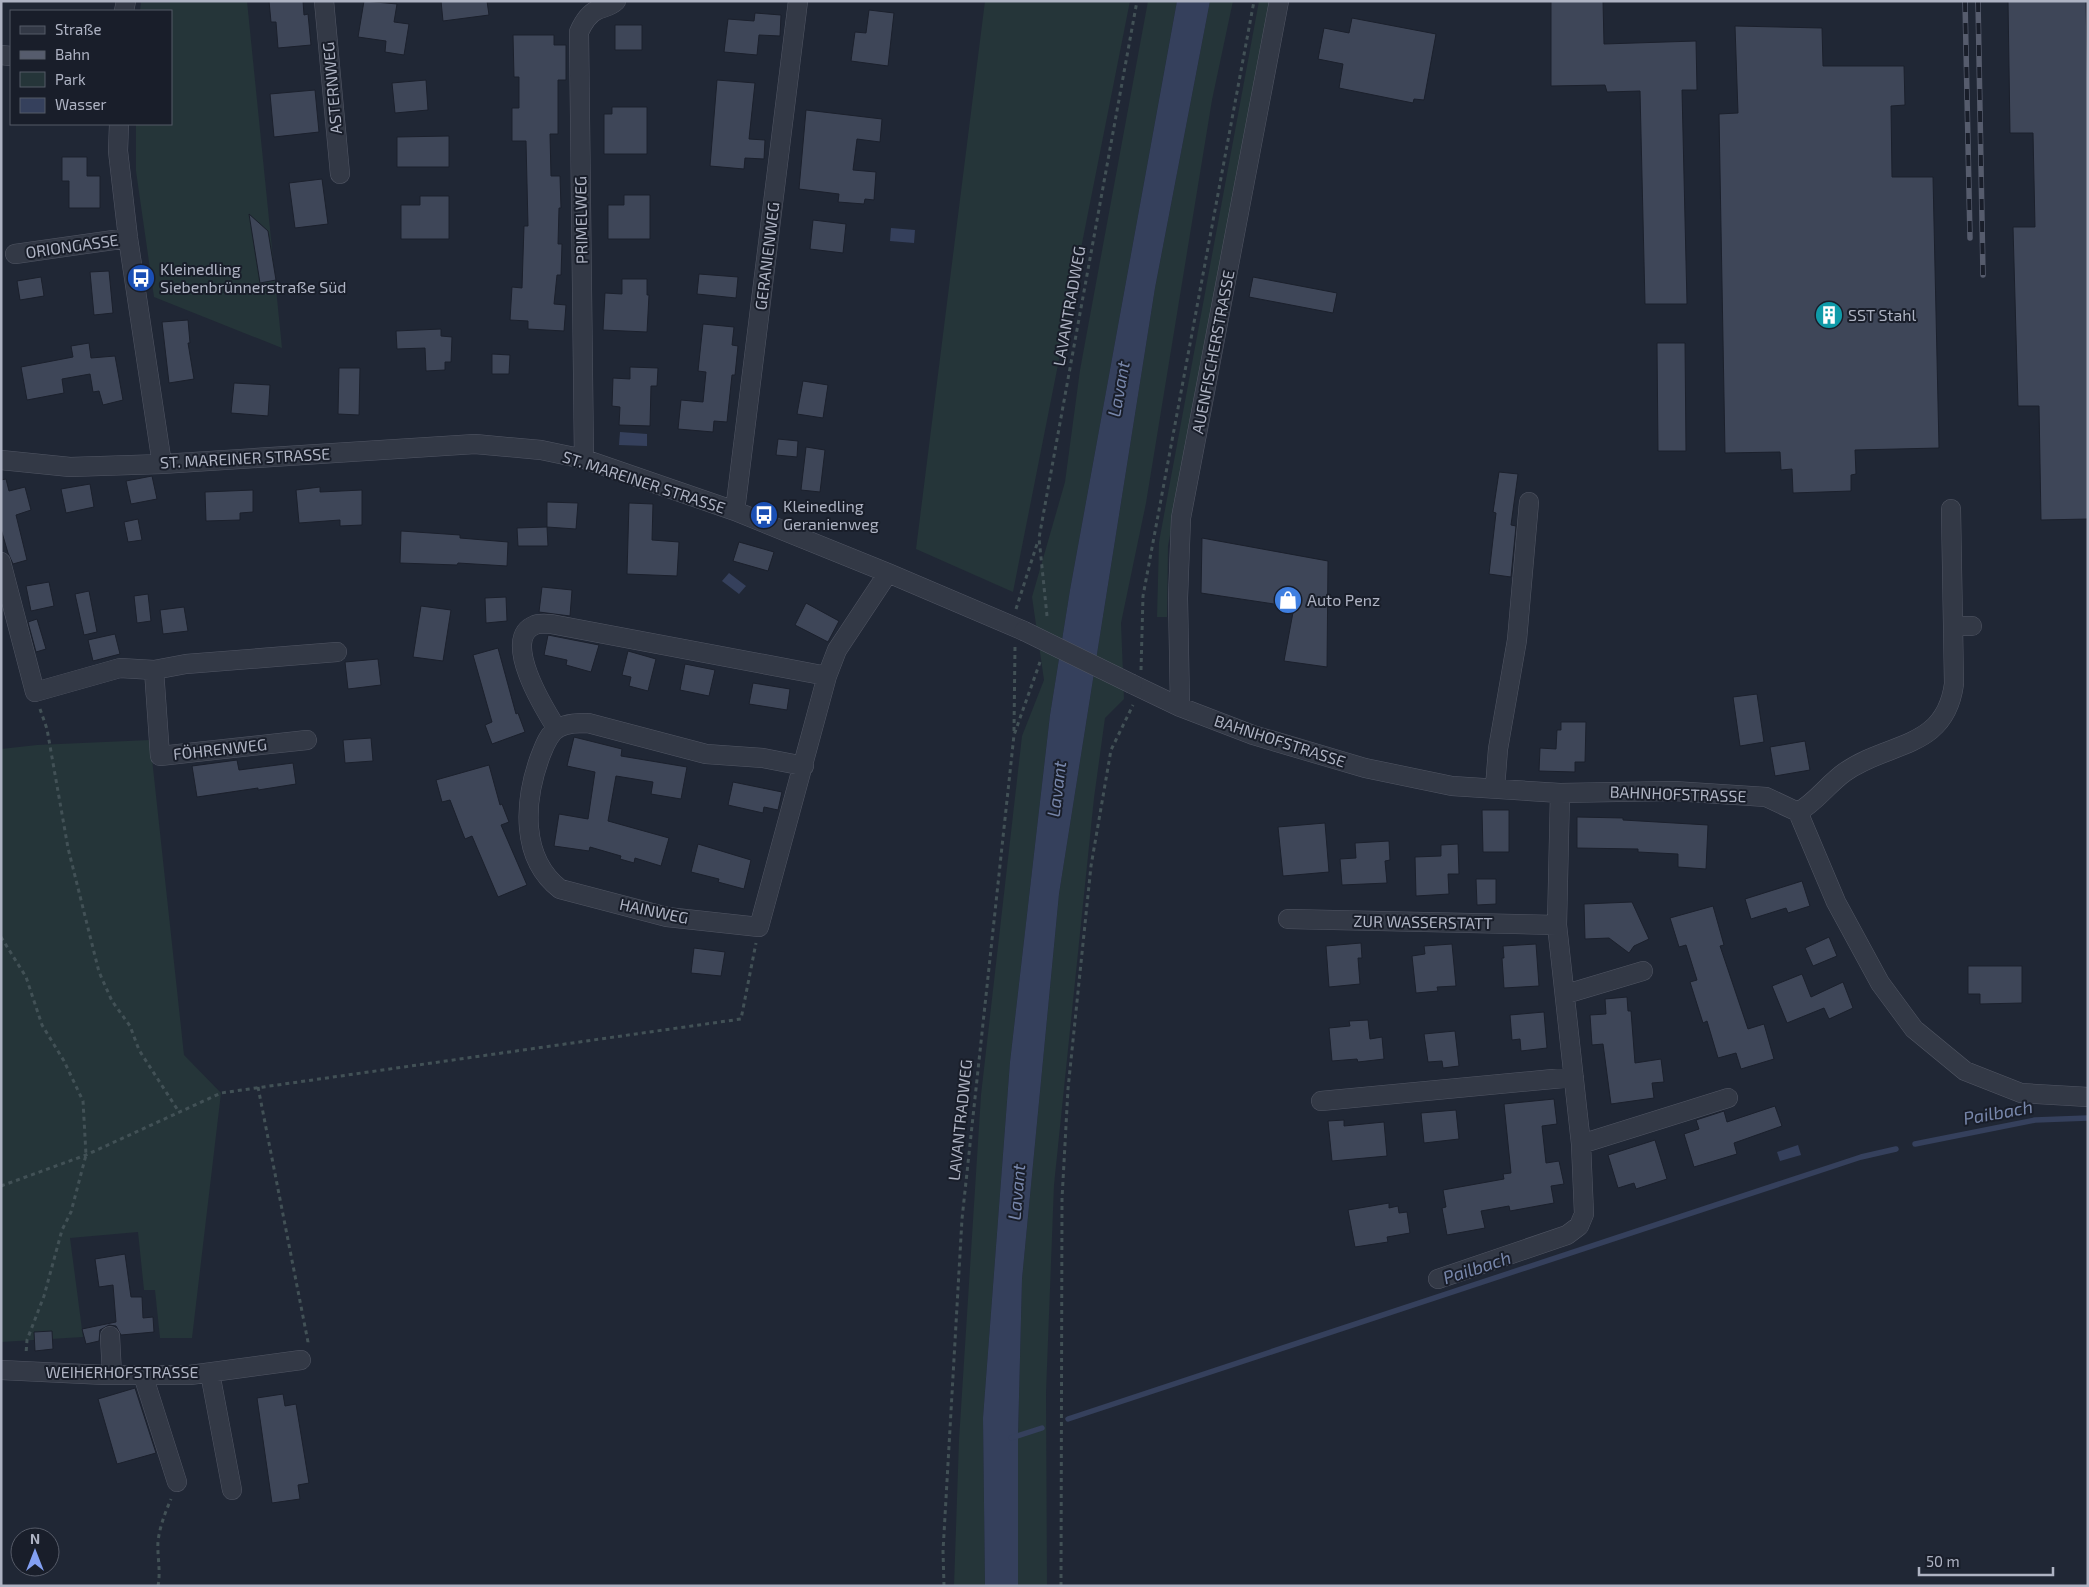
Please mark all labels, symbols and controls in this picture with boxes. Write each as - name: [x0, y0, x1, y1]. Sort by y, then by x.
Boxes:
- legend: [10, 10, 172, 125]
- text: Straße: [55, 20, 101, 38]
- street label: ASTERNWEG: [318, 41, 345, 135]
- text: Bahn: [55, 45, 90, 63]
- text: Park: [55, 70, 86, 88]
- text: Wasser: [55, 95, 107, 113]
- street label: PRIMELWEG: [570, 176, 591, 264]
- street label: GERANIENWEG: [750, 201, 783, 311]
- street label: ORIONGASSE: [24, 230, 120, 261]
- street label: LAVANTRADWEG: [1049, 244, 1088, 368]
- place label: Kleinedling Siebenbrünnerstraße Süd: [160, 259, 346, 296]
- bus stop icon: Kleinedling Siebenbrünnerstraße Süd: [126, 263, 156, 293]
- street label: AUENFISCHERSTRASSE: [1187, 268, 1238, 435]
- building icon: SST Stahl: [1814, 300, 1844, 330]
- place label: SST Stahl: [1848, 305, 1917, 324]
- water label: Lavant: [1102, 359, 1134, 419]
- street label: ST. MAREINER STRASSE: [159, 444, 331, 471]
- street label: ST. MAREINER STRASSE: [560, 446, 728, 517]
- place label: Kleinedling Geranienweg: [783, 496, 879, 533]
- bus stop icon: Kleinedling Geranienweg: [749, 500, 779, 530]
- shop icon: Auto Penz: [1273, 585, 1303, 615]
- place label: Auto Penz: [1307, 590, 1380, 609]
- street label: BAHNHOFSTRASSE: [1212, 710, 1348, 771]
- street label: FÖHRENWEG: [172, 734, 268, 763]
- water label: Lavant: [1042, 759, 1070, 818]
- street label: BAHNHOFSTRASSE: [1609, 782, 1747, 805]
- street label: HAINWEG: [618, 894, 690, 927]
- street label: ZUR WASSERSTATT: [1353, 911, 1493, 932]
- street label: LAVANTRADWEG: [944, 1058, 975, 1182]
- water label: Pailbach: [1961, 1095, 2034, 1129]
- water label: Lavant: [1003, 1163, 1029, 1221]
- water label: Pailbach: [1440, 1246, 1514, 1288]
- street label: WEIHERHOFSTRASSE: [46, 1362, 198, 1381]
- north arrow: [10, 1527, 60, 1577]
- text: N: [30, 1530, 40, 1547]
- scale bar: [1919, 1544, 2053, 1576]
- text: 50 m: [1926, 1552, 1960, 1570]

